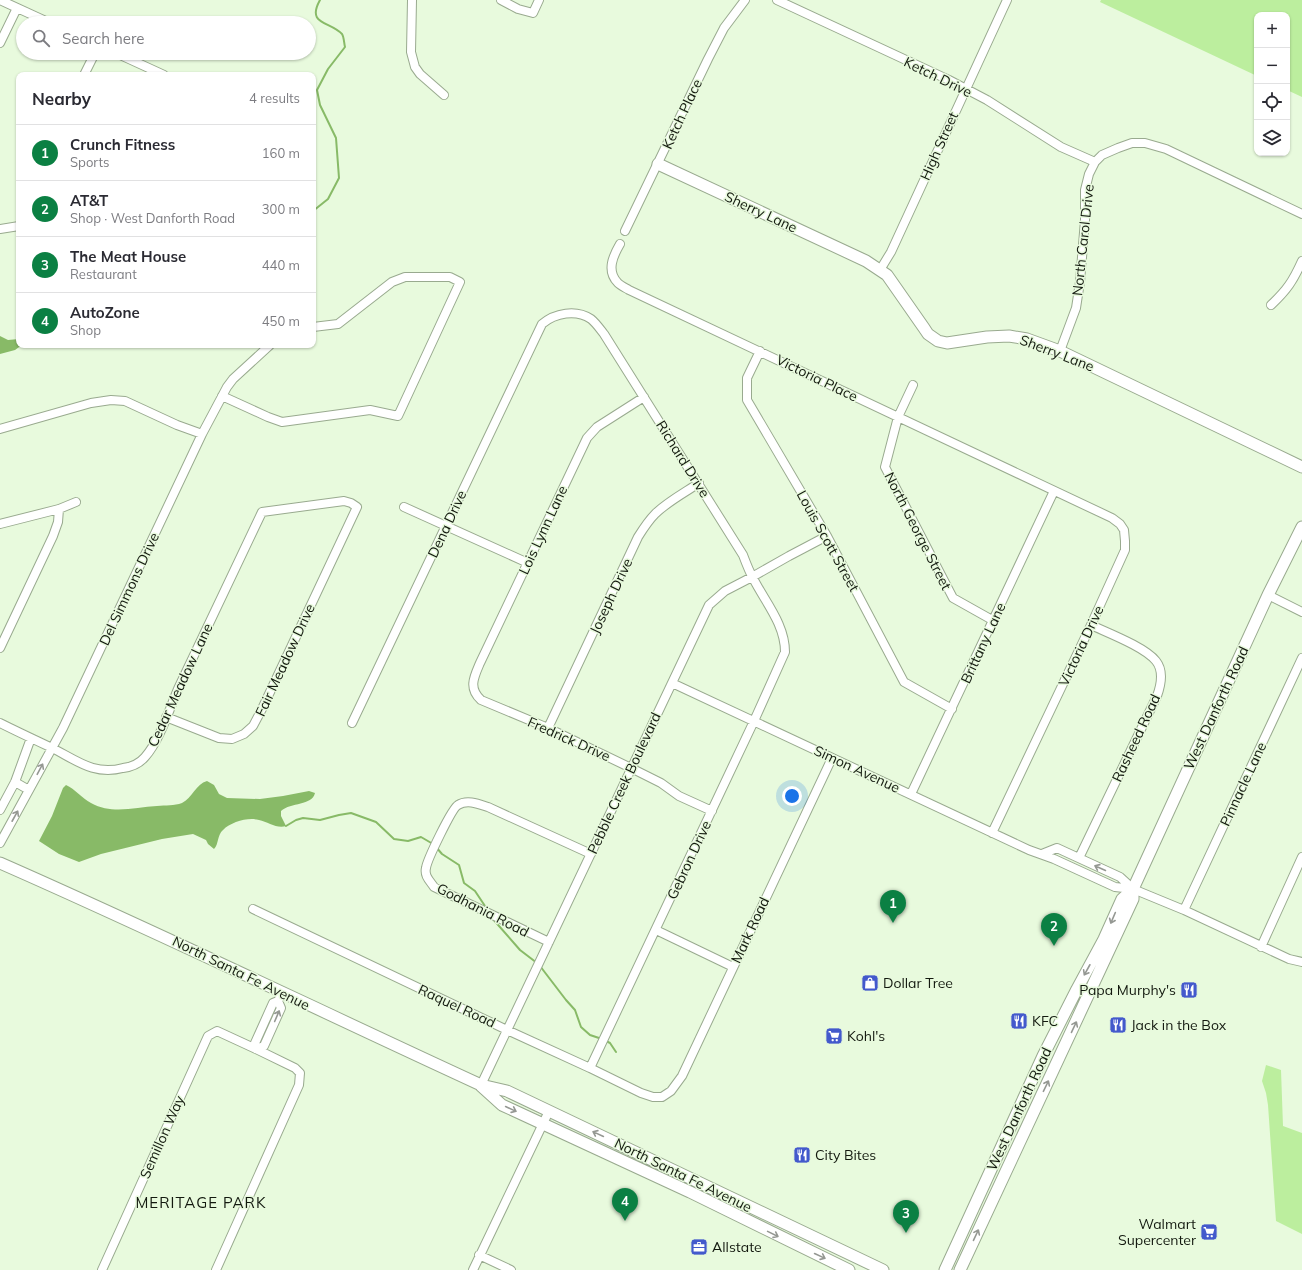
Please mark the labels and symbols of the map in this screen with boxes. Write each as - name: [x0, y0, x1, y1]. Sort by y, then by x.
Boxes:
- street label: Ketch Drive: [901, 53, 975, 101]
- street label: Ketch Place: [658, 76, 706, 152]
- street label: High Street: [916, 109, 962, 183]
- street label: North Carol Drive: [1068, 183, 1098, 297]
- street label: Sherry Lane: [722, 187, 800, 237]
- street label: Sherry Lane: [1017, 331, 1097, 375]
- street label: Victoria Place: [773, 350, 861, 406]
- street label: Richard Drive: [652, 417, 714, 501]
- street label: North George Street: [880, 469, 956, 593]
- street label: Lois Lynn Lane: [515, 483, 571, 577]
- street label: Dena Drive: [424, 487, 470, 561]
- street label: Louis Scott Street: [793, 487, 863, 595]
- street label: Del Simmons Drive: [95, 530, 163, 648]
- street label: Joseph Drive: [586, 555, 636, 637]
- street label: Brittany Lane: [956, 600, 1010, 686]
- street label: Fair Meadow Drive: [251, 601, 319, 719]
- street label: Victoria Drive: [1054, 603, 1108, 689]
- street label: Cedar Meadow Lane: [143, 620, 217, 750]
- street label: West Danforth Road: [1180, 644, 1252, 772]
- street label: Rasheed Road: [1108, 691, 1164, 785]
- street label: Pebble Creek Boulevard: [583, 709, 665, 857]
- street label: Fredrick Drive: [525, 713, 613, 765]
- street label: Pinnacle Lane: [1216, 739, 1270, 829]
- street label: Simon Avenue: [811, 741, 903, 797]
- one-way arrow: [37, 763, 44, 775]
- your location: [782, 786, 802, 806]
- one-way arrow: [11, 811, 19, 823]
- street label: Gebron Drive: [663, 818, 715, 902]
- one-way arrow: [1095, 864, 1107, 871]
- street label: Godhania Road: [434, 879, 532, 941]
- pin: 1: [880, 890, 906, 923]
- street label: Mark Road: [727, 894, 773, 966]
- one-way arrow: [1109, 912, 1116, 924]
- pin: 2: [1041, 913, 1067, 946]
- street label: North Santa Fe Avenue: [169, 932, 313, 1014]
- one-way arrow: [1083, 964, 1091, 976]
- shop icon: Dollar Tree: [860, 973, 880, 993]
- place label: Dollar Tree: [883, 974, 953, 992]
- street label: Raquel Road: [415, 980, 499, 1032]
- restaurant icon: Papa Murphy's: [1179, 980, 1199, 1000]
- place label: Papa Murphy's: [1079, 981, 1176, 999]
- one-way arrow: [274, 1011, 281, 1023]
- restaurant icon: KFC: [1009, 1011, 1029, 1031]
- place label: KFC: [1032, 1012, 1058, 1030]
- restaurant icon: Jack in the Box: [1108, 1015, 1128, 1035]
- place label: Jack in the Box: [1131, 1016, 1227, 1034]
- one-way arrow: [1071, 1021, 1078, 1033]
- supermarket icon: Kohl's: [824, 1026, 844, 1046]
- place label: Kohl's: [847, 1027, 885, 1045]
- street label: West Danforth Road: [983, 1045, 1055, 1173]
- one-way arrow: [1043, 1081, 1050, 1093]
- street label: Semillon Way: [136, 1092, 189, 1181]
- one-way arrow: [505, 1106, 517, 1113]
- one-way arrow: [593, 1130, 605, 1137]
- street label: North Santa Fe Avenue: [611, 1134, 755, 1216]
- restaurant icon: City Bites: [792, 1145, 812, 1165]
- place label: City Bites: [815, 1146, 876, 1164]
- pin: 4: [612, 1188, 638, 1221]
- district label: MERITAGE PARK: [135, 1193, 267, 1212]
- pin: 3: [893, 1200, 919, 1233]
- place label: Walmart Supercenter: [1118, 1215, 1197, 1249]
- supermarket icon: Walmart Supercenter: [1199, 1222, 1219, 1242]
- one-way arrow: [973, 1229, 980, 1241]
- one-way arrow: [767, 1231, 779, 1238]
- office icon: Allstate: [689, 1237, 709, 1257]
- place label: Allstate: [712, 1238, 762, 1256]
- one-way arrow: [814, 1253, 826, 1260]

